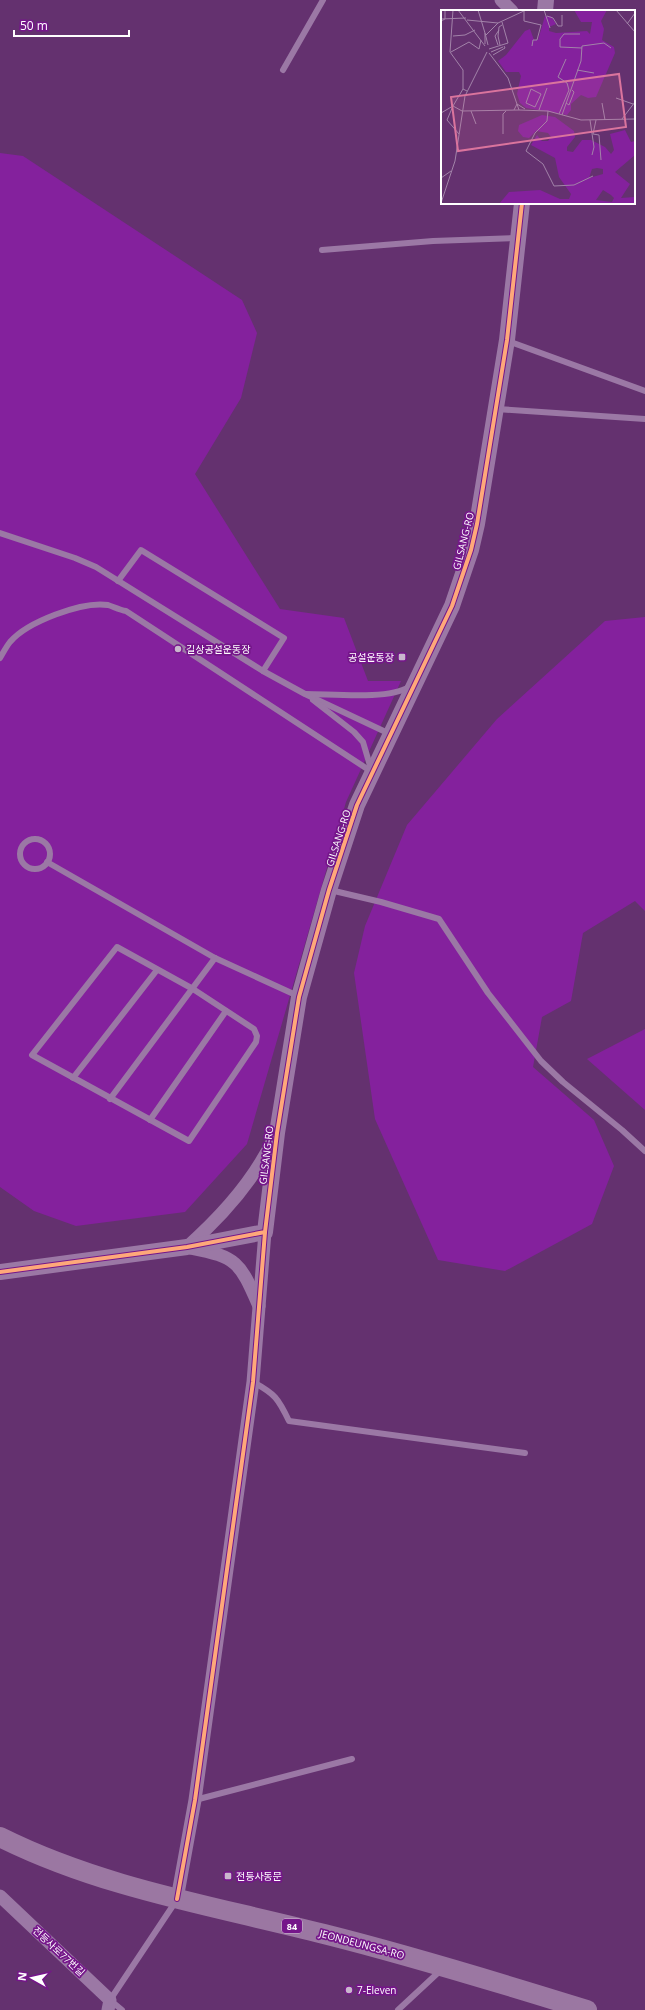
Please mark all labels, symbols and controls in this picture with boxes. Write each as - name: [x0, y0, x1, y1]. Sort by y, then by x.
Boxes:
- inset map: [441, 10, 635, 204]
- scale bar: [14, 12, 129, 38]
- text: 50 m: [20, 17, 48, 34]
- street label: GILSANG-RO: [449, 510, 477, 571]
- place label: 길상공설운동장: [186, 642, 250, 656]
- marker: 길상공설운동장: [173, 644, 183, 654]
- place label: 공설운동장: [348, 650, 394, 664]
- marker: 공설운동장: [397, 652, 407, 662]
- street label: GILSANG-RO: [322, 808, 354, 868]
- street label: GILSANG-RO: [255, 1125, 277, 1185]
- place label: 전등사동문: [236, 1869, 282, 1883]
- marker: 전등사동문: [223, 1871, 233, 1881]
- road number: 84: [282, 1919, 302, 1933]
- street label: 전등사로77번길: [30, 1923, 88, 1979]
- street label: JEONDEUNGSA-RO: [317, 1926, 406, 1962]
- north arrow: [12, 1958, 52, 1998]
- text: N: [14, 1971, 30, 1982]
- place label: 7-Eleven: [357, 1983, 396, 1997]
- marker: 7-Eleven: [344, 1985, 354, 1995]

